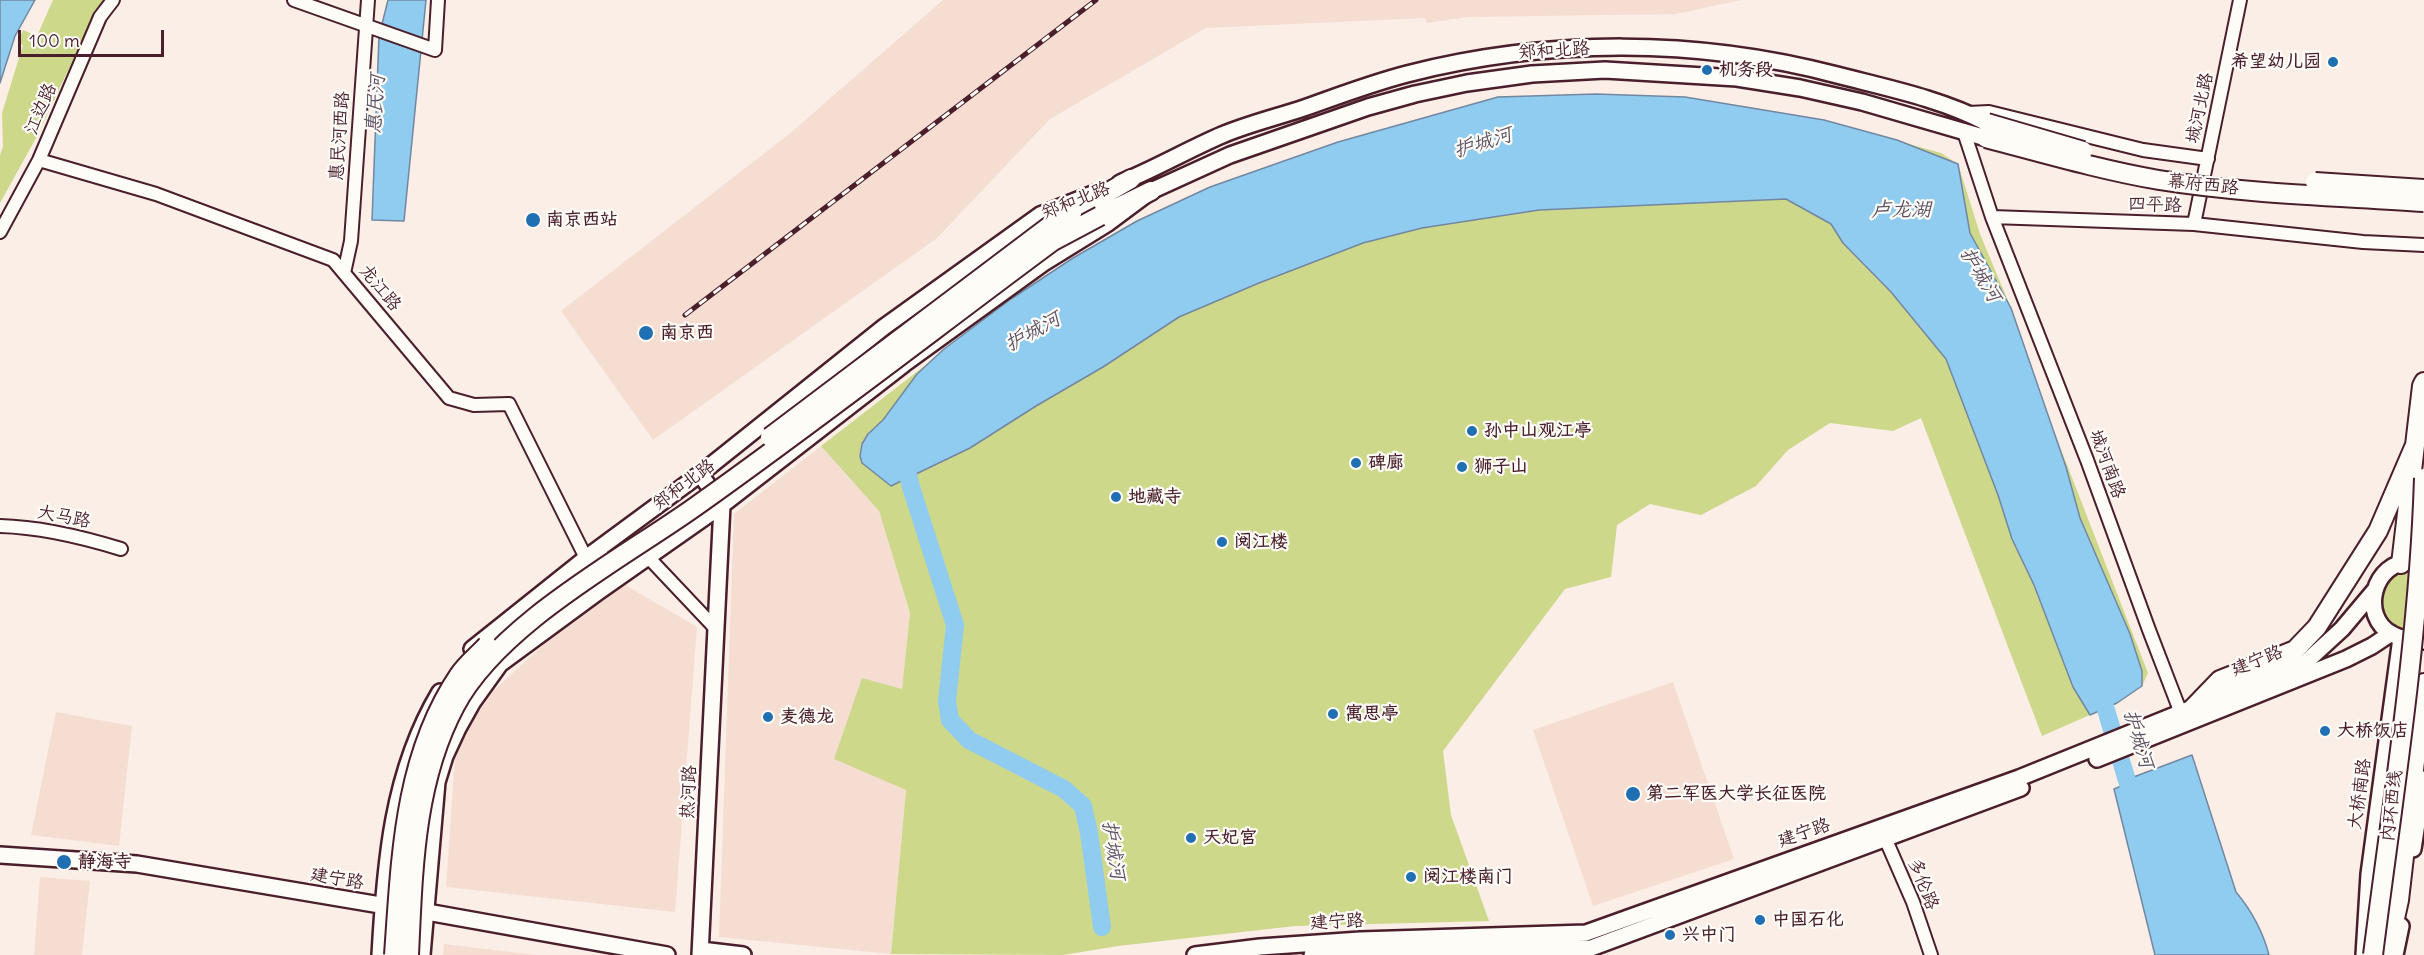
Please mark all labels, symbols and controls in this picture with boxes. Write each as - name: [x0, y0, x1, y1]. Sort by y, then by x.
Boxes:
- scale bar: [21, 18, 166, 56]
- text: 100 m: [29, 29, 80, 52]
- street label: 郑和北路: [1517, 38, 1591, 64]
- place label: 希望幼儿园: [2231, 51, 2321, 73]
- marker: 希望幼儿园: [2326, 55, 2340, 69]
- place label: 机务段: [1719, 59, 1773, 81]
- marker: 机务段: [1700, 63, 1714, 77]
- street label: 城河北路: [2182, 71, 2218, 145]
- water label: 惠民河: [362, 73, 390, 135]
- street label: 江边路: [21, 80, 61, 138]
- street label: 惠民河西路: [326, 90, 354, 182]
- water label: 护城河: [1451, 123, 1515, 163]
- street label: 幕府西路: [2166, 170, 2240, 200]
- street label: 郑和北路: [1039, 178, 1113, 224]
- street label: 四平路: [2128, 193, 2182, 217]
- water label: 卢龙湖: [1871, 198, 1931, 222]
- place label: 南京西站: [546, 209, 618, 231]
- marker: 南京西站: [524, 211, 542, 229]
- water label: 护城河: [1954, 243, 2006, 307]
- street label: 龙江路: [354, 260, 406, 316]
- water label: 护城河: [1001, 307, 1065, 357]
- place label: 南京西: [660, 322, 714, 344]
- marker: 南京西: [637, 324, 655, 342]
- place label: 孙中山观江亭: [1484, 420, 1592, 442]
- marker: 孙中山观江亭: [1465, 424, 1479, 438]
- street label: 城河南路: [2085, 426, 2129, 502]
- place label: 碑廊: [1368, 452, 1404, 474]
- street label: 郑和北路: [649, 455, 719, 515]
- marker: 碑廊: [1349, 456, 1363, 470]
- place label: 狮子山: [1474, 456, 1528, 478]
- marker: 狮子山: [1455, 460, 1469, 474]
- place label: 地藏寺: [1128, 486, 1182, 508]
- marker: 地藏寺: [1109, 490, 1123, 504]
- street label: 大马路: [35, 501, 93, 533]
- place label: 阅江楼: [1234, 531, 1288, 553]
- marker: 阅江楼: [1215, 535, 1229, 549]
- street label: 建宁路: [2228, 641, 2286, 681]
- place label: 寓思亭: [1345, 703, 1399, 725]
- place label: 麦德龙: [780, 706, 834, 728]
- marker: 寓思亭: [1326, 707, 1340, 721]
- water label: 护城河: [2118, 707, 2158, 771]
- marker: 麦德龙: [761, 710, 775, 724]
- place label: 大桥饭店: [2337, 720, 2409, 742]
- marker: 大桥饭店: [2318, 724, 2332, 738]
- street label: 大桥南路: [2344, 757, 2376, 831]
- street label: 热河路: [677, 764, 701, 820]
- street label: 内环西线: [2377, 769, 2407, 843]
- place label: 第二军医大学长征医院: [1646, 783, 1826, 805]
- marker: 第二军医大学长征医院: [1624, 785, 1642, 803]
- street label: 建宁路: [1775, 814, 1833, 852]
- water label: 护城河: [1096, 818, 1130, 882]
- place label: 天妃宫: [1203, 827, 1257, 849]
- marker: 天妃宫: [1184, 831, 1198, 845]
- place label: 静海寺: [78, 851, 132, 873]
- marker: 静海寺: [55, 853, 73, 871]
- street label: 多伦路: [1903, 855, 1943, 913]
- street label: 建宁路: [309, 864, 365, 894]
- place label: 阅江楼南门: [1423, 866, 1513, 888]
- marker: 阅江楼南门: [1404, 870, 1418, 884]
- place label: 中国石化: [1772, 909, 1844, 931]
- street label: 建宁路: [1309, 910, 1365, 934]
- marker: 中国石化: [1753, 913, 1767, 927]
- place label: 兴中门: [1682, 924, 1736, 946]
- marker: 兴中门: [1663, 928, 1677, 942]

